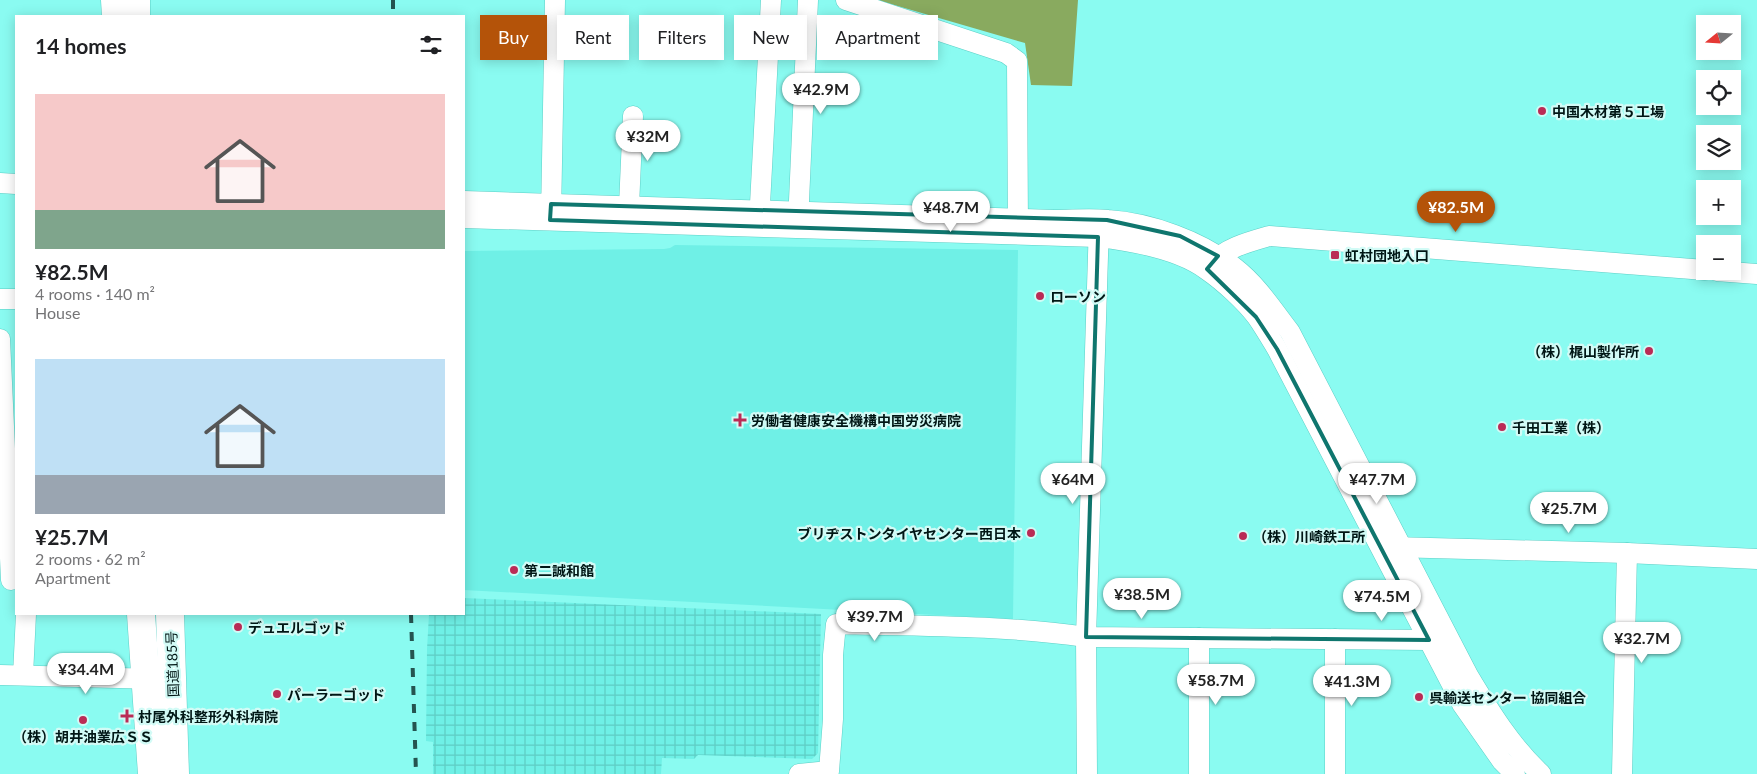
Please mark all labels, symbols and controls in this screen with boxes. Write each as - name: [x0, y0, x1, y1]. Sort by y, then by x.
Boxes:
- chip: Buy: [480, 15, 547, 60]
- chip: Rent: [557, 15, 629, 60]
- chip: Filters: [639, 15, 724, 60]
- chip: New: [734, 15, 807, 60]
- chip: Apartment: [817, 15, 938, 60]
- north arrow: [1696, 15, 1741, 60]
- map controls: [1696, 15, 1741, 280]
- icon: filters: [417, 31, 445, 59]
- text: 14 homes: [35, 33, 126, 58]
- button: locate: [1696, 70, 1741, 115]
- pin: ¥42.9M: [780, 72, 862, 115]
- text: ¥42.9M: [793, 79, 849, 98]
- place label: 中国木材第５工場: [1552, 103, 1664, 120]
- marker: 中国木材第５工場: [1536, 105, 1548, 117]
- pin: ¥32M: [618, 120, 678, 162]
- button: layers: [1696, 125, 1741, 170]
- icon: home: [195, 126, 285, 216]
- text: ¥32M: [627, 126, 669, 145]
- button: +: [1696, 180, 1741, 225]
- pin: ¥48.7M: [910, 190, 992, 233]
- pin: ¥82.5M: [1415, 190, 1497, 233]
- text: ¥48.7M: [923, 197, 979, 216]
- text: ¥82.5M: [1428, 197, 1484, 216]
- button: −: [1696, 235, 1741, 280]
- place label: 虹村団地入口: [1345, 247, 1429, 264]
- marker: 虹村団地入口: [1329, 249, 1341, 261]
- text: ¥82.5M: [35, 259, 109, 284]
- text: 4 rooms · 140 m²: [35, 284, 155, 303]
- place label: ローソン: [1050, 288, 1106, 305]
- marker: ローソン: [1034, 290, 1046, 302]
- text: House: [35, 303, 80, 322]
- place label: （株）梶山製作所: [1527, 343, 1639, 360]
- marker: （株）梶山製作所: [1643, 345, 1655, 357]
- icon: home: [195, 391, 285, 481]
- place label: 労働者健康安全機構中国労災病院: [751, 412, 961, 429]
- marker: 労働者健康安全機構中国労災病院: [733, 413, 747, 427]
- place label: 千田工業（株）: [1512, 419, 1610, 436]
- marker: 千田工業（株）: [1496, 421, 1508, 433]
- pin: ¥64M: [1043, 462, 1103, 505]
- pin: ¥47.7M: [1336, 462, 1418, 505]
- text: ¥64M: [1052, 469, 1094, 488]
- text: ¥47.7M: [1349, 469, 1405, 488]
- pin: ¥25.7M: [1528, 492, 1610, 534]
- text: ¥25.7M: [1541, 498, 1597, 517]
- text: ¥25.7M: [35, 524, 109, 549]
- place label: ブリヂストンタイヤセンター西日本: [797, 525, 1021, 542]
- marker: ブリヂストンタイヤセンター西日本: [1025, 527, 1037, 539]
- place label: （株）川崎鉄工所: [1253, 528, 1365, 545]
- marker: （株）川崎鉄工所: [1237, 530, 1249, 542]
- text: 2 rooms · 62 m²: [35, 549, 146, 568]
- place label: 第二誠和館: [524, 562, 594, 579]
- marker: 第二誠和館: [508, 564, 520, 576]
- text: Apartment: [35, 568, 110, 587]
- pin: ¥38.5M: [1101, 578, 1183, 620]
- pin: ¥74.5M: [1341, 580, 1423, 622]
- text: ¥38.5M: [1114, 584, 1170, 603]
- text: ¥74.5M: [1354, 586, 1410, 605]
- pin: ¥39.7M: [834, 600, 916, 642]
- text: ¥39.7M: [847, 606, 903, 625]
- place label: デュエルゴッド: [248, 619, 346, 636]
- marker: デュエルゴッド: [232, 621, 244, 633]
- pin: ¥32.7M: [1601, 622, 1683, 664]
- text: ¥32.7M: [1614, 628, 1670, 647]
- street label: 国道185号: [162, 631, 182, 697]
- pin: ¥34.4M: [45, 652, 127, 695]
- text: ¥34.4M: [58, 659, 114, 678]
- pin: ¥58.7M: [1175, 664, 1257, 706]
- pin: ¥41.3M: [1311, 664, 1393, 707]
- text: ¥58.7M: [1188, 670, 1244, 689]
- text: ¥41.3M: [1324, 671, 1380, 690]
- place label: パーラーゴッド: [287, 686, 385, 703]
- marker: パーラーゴッド: [271, 688, 283, 700]
- place label: 呉輸送センター 協同組合: [1429, 689, 1586, 706]
- marker: 呉輸送センター 協同組合: [1413, 691, 1425, 703]
- place label: 村尾外科整形外科病院: [138, 708, 278, 725]
- marker: 村尾外科整形外科病院: [120, 709, 134, 723]
- marker: （株）胡井油業広ＳＳ: [77, 714, 89, 726]
- place label: （株）胡井油業広ＳＳ: [13, 728, 153, 745]

